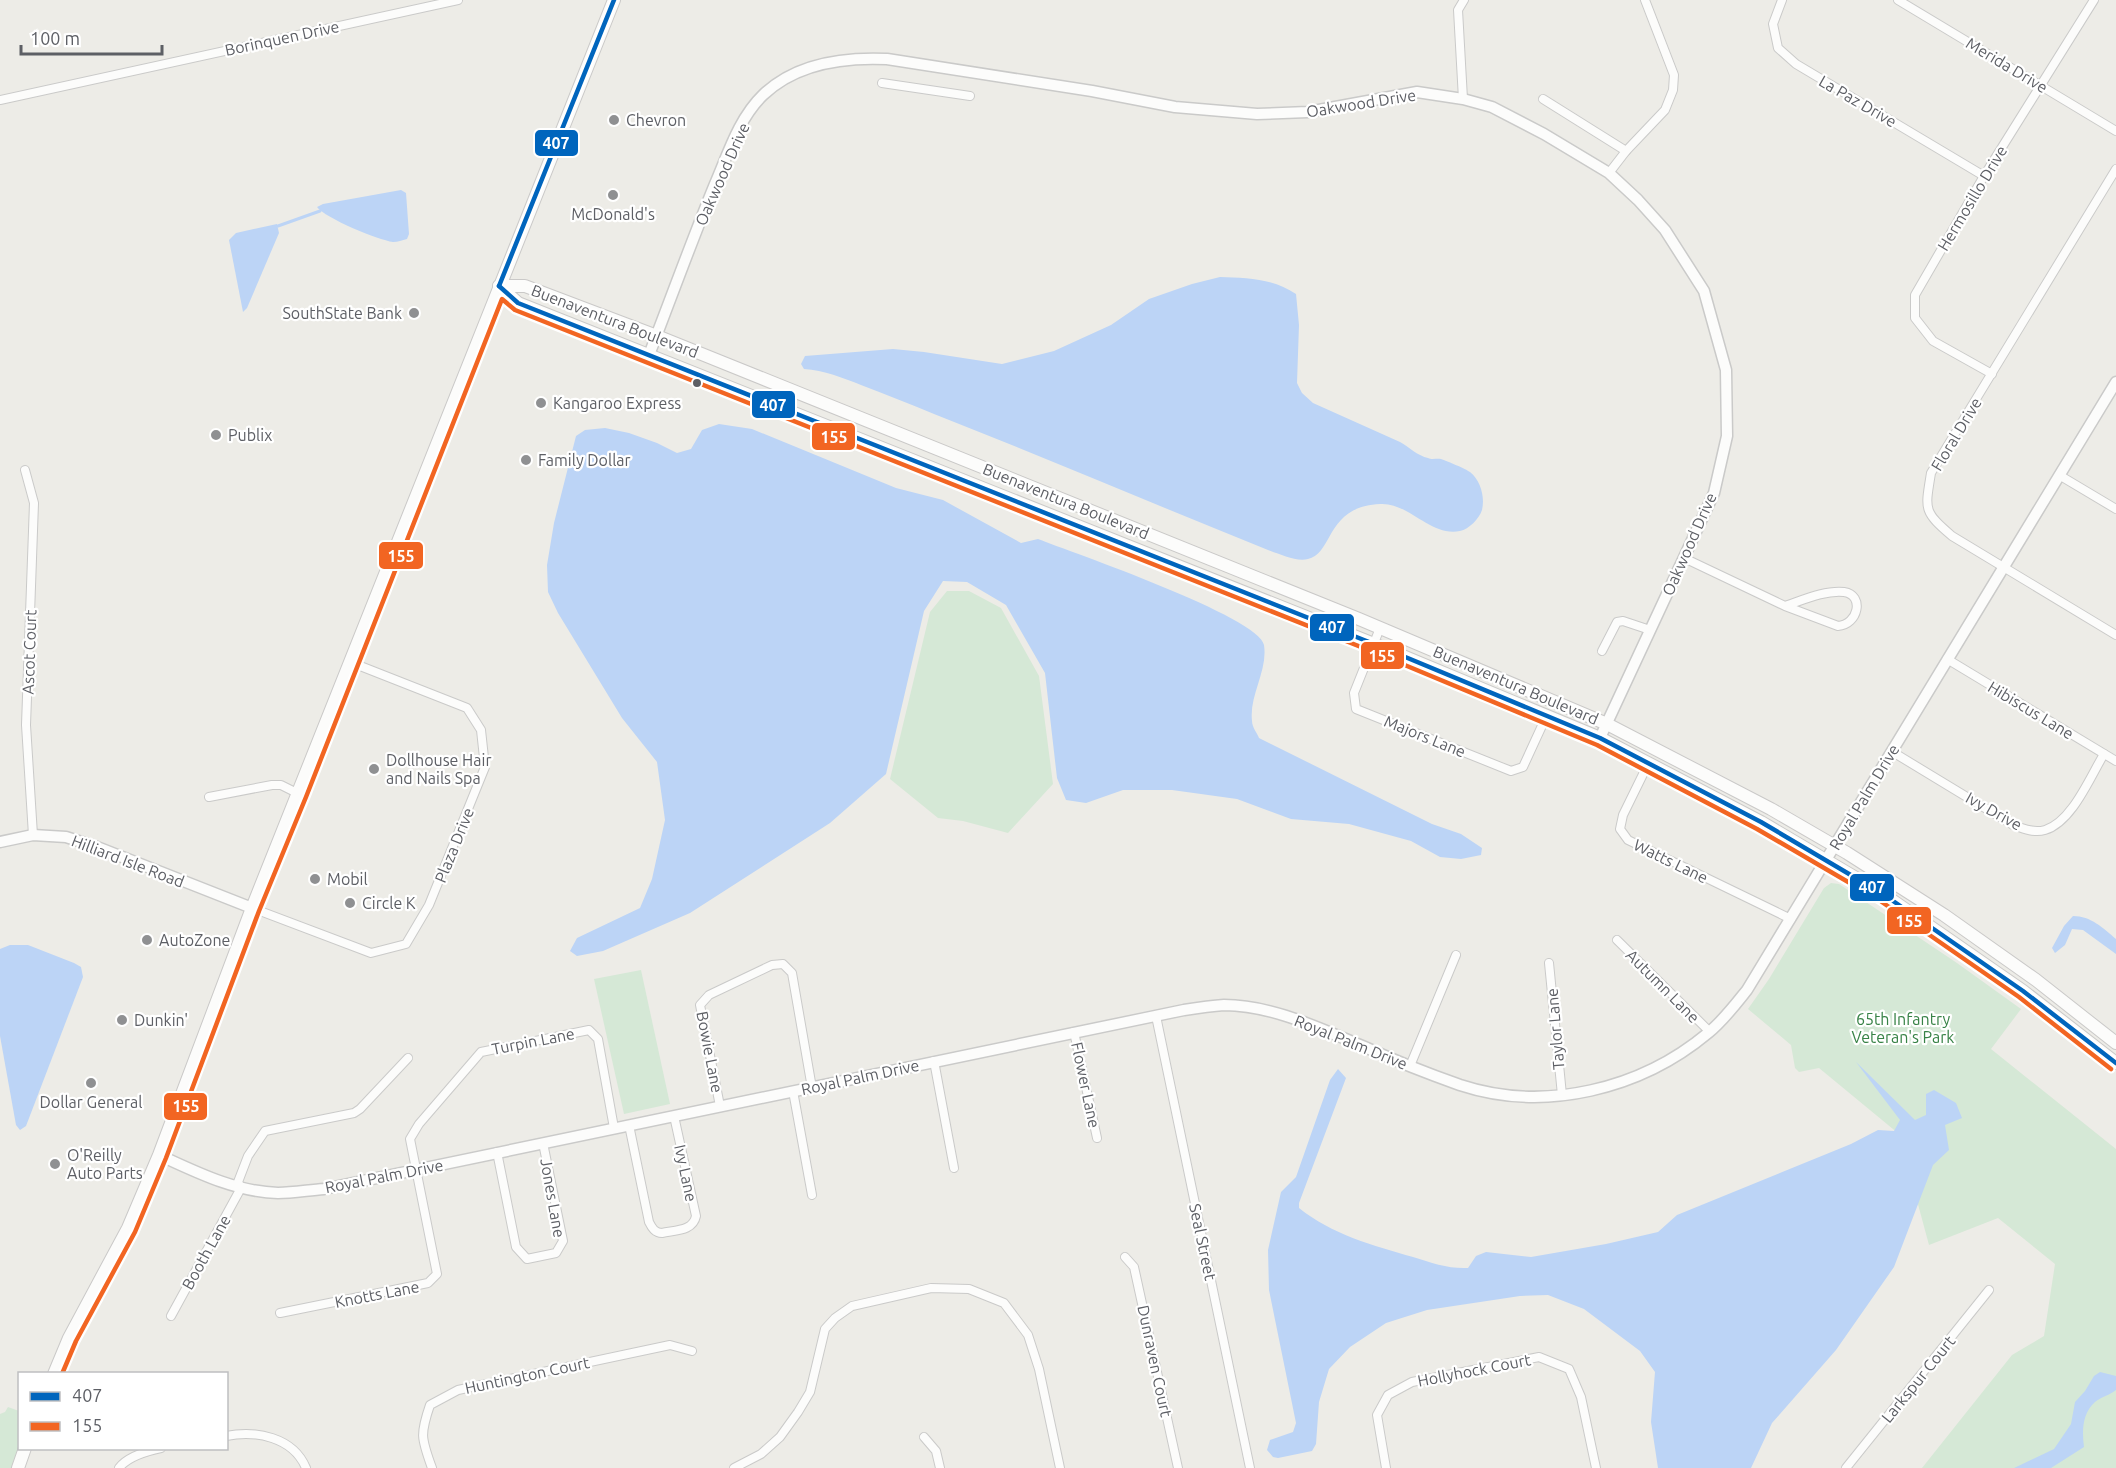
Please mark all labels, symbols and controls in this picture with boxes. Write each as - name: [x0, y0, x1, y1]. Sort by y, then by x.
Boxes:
- street label: Borinquen Drive: [223, 17, 341, 59]
- scale bar: [21, 18, 162, 56]
- text: 100 m: [30, 28, 80, 48]
- street label: Merida Drive: [1963, 34, 2051, 96]
- street label: La Paz Drive: [1816, 72, 1900, 130]
- street label: Oakwood Drive: [1305, 85, 1417, 121]
- place label: Chevron: [626, 111, 686, 129]
- marker: Chevron: [607, 113, 621, 127]
- street label: Oakwood Drive: [691, 120, 753, 228]
- line badge: 407: [534, 129, 579, 157]
- text: 407: [542, 134, 570, 152]
- street label: Hermosillo Drive: [1934, 142, 2010, 254]
- marker: McDonald's: [606, 188, 620, 202]
- place label: McDonald's: [571, 205, 655, 223]
- street label: Buenaventura Boulevard: [529, 281, 701, 361]
- place label: SouthState Bank: [282, 304, 402, 322]
- marker: SouthState Bank: [407, 306, 421, 320]
- unlabelled marker: [691, 377, 703, 389]
- line badge: 407: [751, 390, 796, 419]
- place label: Kangaroo Express: [553, 394, 681, 412]
- street label: Floral Drive: [1927, 394, 1985, 474]
- marker: Kangaroo Express: [534, 396, 548, 410]
- text: 407: [759, 396, 787, 414]
- line badge: 155: [811, 422, 856, 451]
- place label: Publix: [228, 426, 272, 444]
- marker: Publix: [209, 428, 223, 442]
- text: 155: [820, 428, 848, 446]
- place label: Family Dollar: [538, 451, 631, 469]
- marker: Family Dollar: [519, 453, 533, 467]
- street label: Buenaventura Boulevard: [980, 459, 1152, 543]
- street label: Oakwood Drive: [1658, 490, 1720, 598]
- line badge: 155: [378, 541, 424, 570]
- text: 155: [387, 547, 415, 565]
- street label: Ascot Court: [19, 609, 40, 695]
- line badge: 407: [1309, 613, 1355, 642]
- text: 407: [1318, 618, 1346, 636]
- line badge: 155: [1360, 641, 1405, 670]
- street label: Buenaventura Boulevard: [1431, 642, 1601, 728]
- text: 155: [1368, 647, 1396, 665]
- street label: Hibiscus Lane: [1985, 677, 2077, 743]
- street label: Majors Lane: [1382, 711, 1468, 761]
- street label: Royal Palm Drive: [1825, 741, 1903, 853]
- place label: Dollhouse Hair and Nails Spa: [386, 751, 491, 787]
- marker: Dollhouse Hair and Nails Spa: [367, 762, 381, 776]
- street label: Ivy Drive: [1963, 788, 2025, 834]
- street label: Plaza Drive: [431, 805, 477, 885]
- street label: Hilliard Isle Road: [69, 831, 187, 891]
- street label: Watts Lane: [1631, 835, 1711, 887]
- place label: Mobil: [327, 870, 368, 888]
- marker: Mobil: [308, 872, 322, 886]
- line badge: 407: [1849, 873, 1895, 902]
- text: 407: [1858, 878, 1886, 896]
- place label: Circle K: [362, 894, 416, 912]
- marker: Circle K: [343, 896, 357, 910]
- line badge: 155: [1886, 906, 1932, 935]
- text: 155: [1895, 912, 1923, 930]
- place label: AutoZone: [159, 931, 230, 949]
- marker: AutoZone: [140, 933, 154, 947]
- street label: Autumn Lane: [1623, 946, 1703, 1026]
- street label: Taylor Lane: [1542, 987, 1568, 1071]
- street label: Bowie Lane: [693, 1010, 727, 1094]
- park label: 65th Infantry Veteran's Park: [1852, 1010, 1954, 1046]
- place label: Dunkin': [134, 1011, 188, 1029]
- street label: Royal Palm Drive: [1292, 1011, 1410, 1073]
- marker: Dunkin': [115, 1013, 129, 1027]
- street label: Turpin Lane: [490, 1024, 576, 1058]
- street label: Flower Lane: [1068, 1040, 1104, 1130]
- street label: Royal Palm Drive: [799, 1056, 921, 1098]
- marker: Dollar General: [84, 1076, 98, 1090]
- line badge: 155: [163, 1092, 208, 1121]
- place label: Dollar General: [40, 1093, 142, 1111]
- text: 155: [172, 1097, 200, 1115]
- street label: Ivy Lane: [671, 1143, 701, 1203]
- place label: O'Reilly Auto Parts: [67, 1146, 143, 1182]
- street label: Royal Palm Drive: [323, 1156, 445, 1196]
- marker: O'Reilly Auto Parts: [48, 1157, 62, 1171]
- street label: Jones Lane: [537, 1157, 569, 1239]
- street label: Seal Street: [1186, 1202, 1220, 1283]
- street label: Booth Lane: [178, 1212, 234, 1292]
- street label: Knotts Lane: [333, 1277, 421, 1311]
- street label: Dunraven Court: [1134, 1303, 1176, 1419]
- street label: Larkspur Court: [1878, 1331, 1959, 1426]
- street label: Hollyhock Court: [1416, 1350, 1533, 1390]
- street label: Huntington Court: [463, 1353, 592, 1397]
- legend: [18, 1372, 228, 1450]
- text: 407: [72, 1385, 102, 1405]
- text: 155: [72, 1415, 102, 1435]

